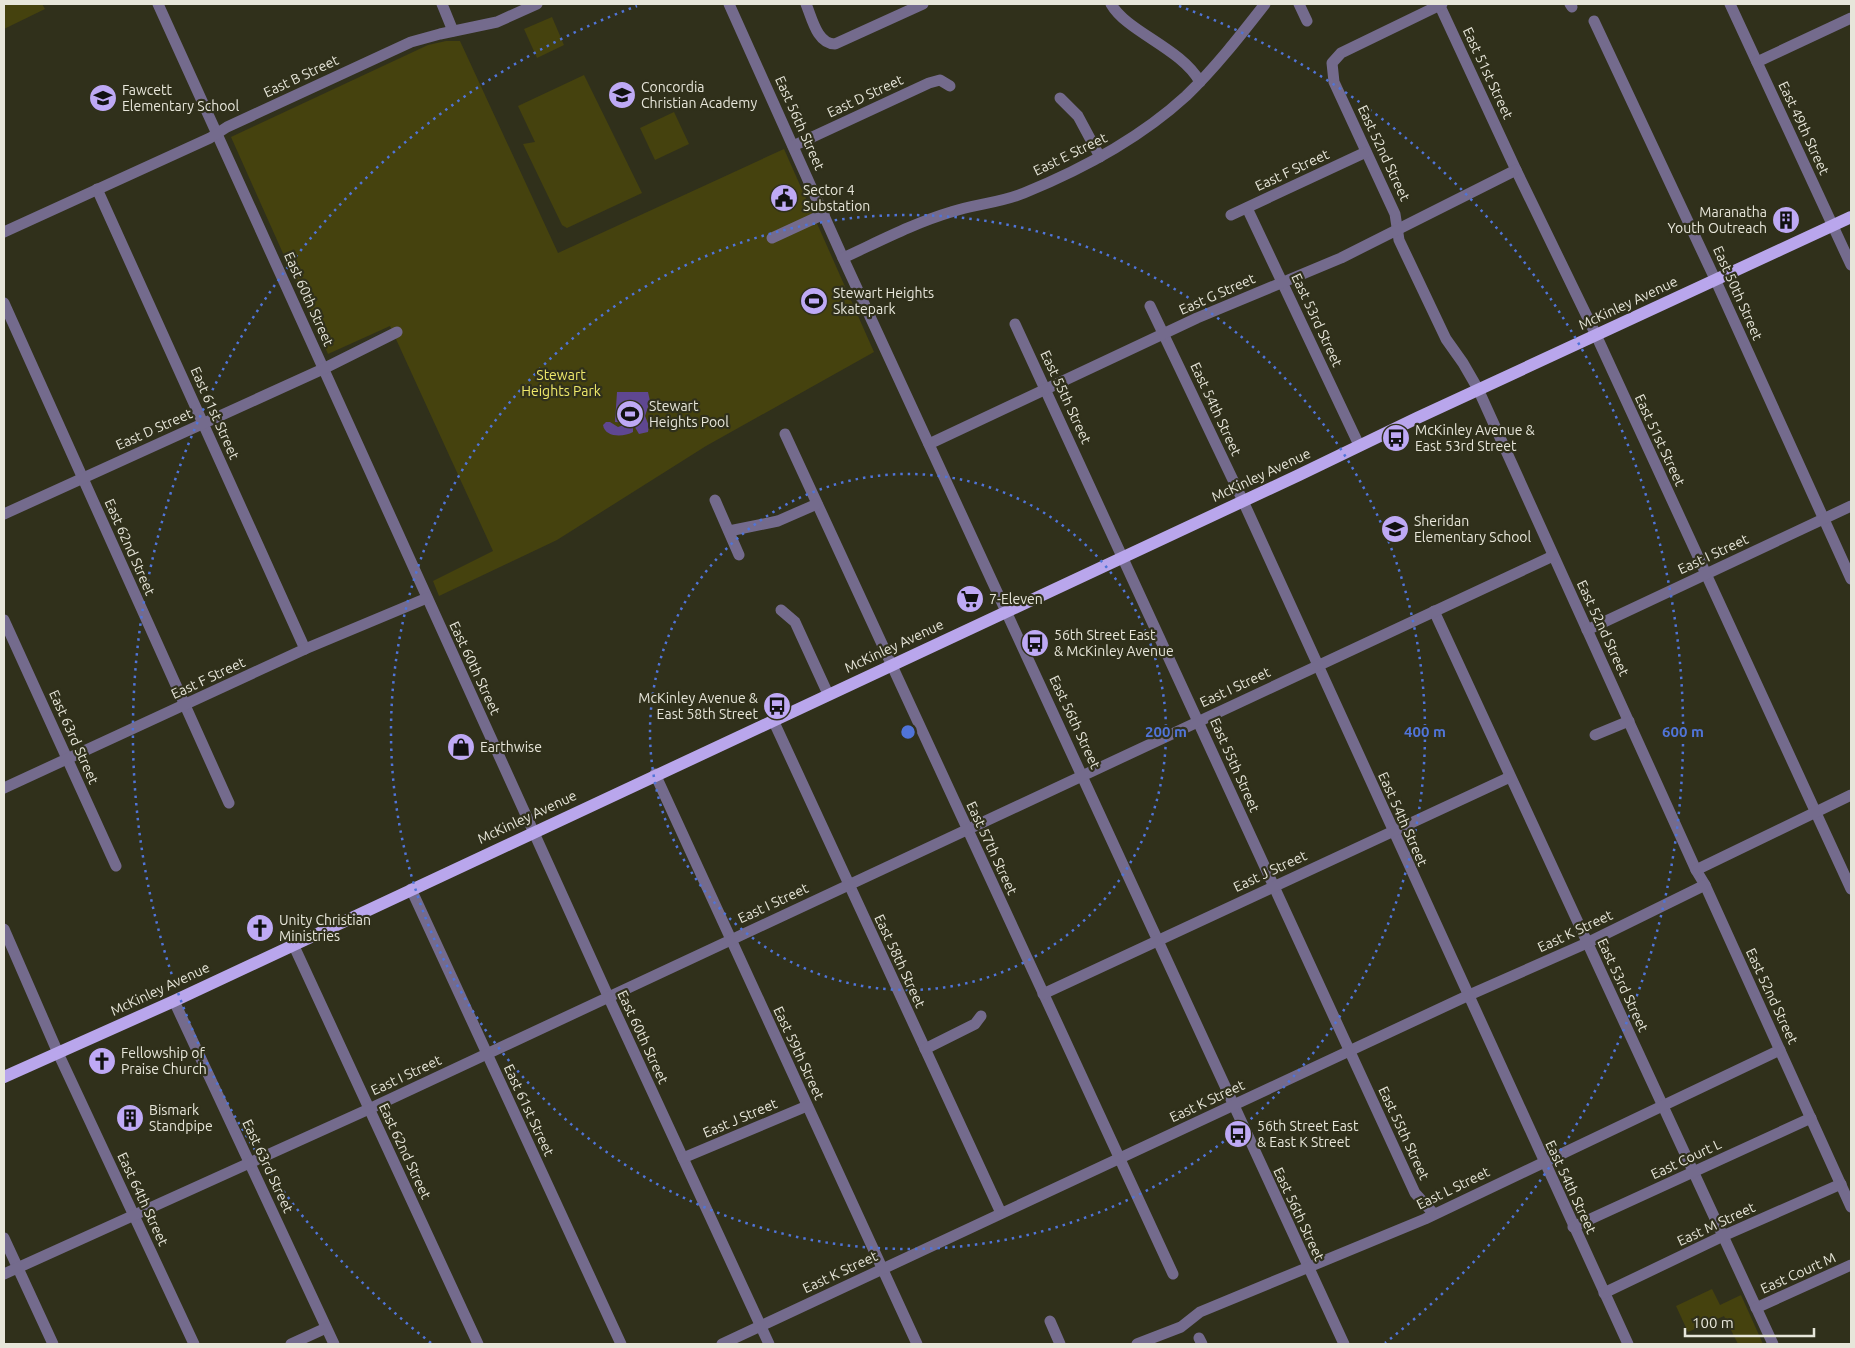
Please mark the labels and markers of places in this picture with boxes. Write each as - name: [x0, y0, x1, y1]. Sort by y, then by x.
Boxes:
- place label: Concordia Christian Academy: [641, 79, 757, 111]
- school or university icon: Concordia Christian Academy: [607, 80, 637, 110]
- place label: Fawcett Elementary School: [122, 82, 240, 114]
- school or university icon: Fawcett Elementary School: [88, 83, 118, 113]
- place label: Sector 4 Substation: [803, 182, 870, 214]
- public building icon: Sector 4 Substation: [769, 183, 799, 213]
- place label: Maranatha Youth Outreach: [1668, 204, 1767, 236]
- building icon: Maranatha Youth Outreach: [1771, 205, 1801, 235]
- place label: Stewart Heights Skatepark: [833, 285, 934, 317]
- sports icon: Stewart Heights Skatepark: [799, 286, 829, 316]
- place label: Stewart Heights Pool: [649, 398, 729, 430]
- sports icon: Stewart Heights Pool: [615, 399, 645, 429]
- place label: McKinley Avenue & East 53rd Street: [1415, 422, 1536, 454]
- bus stop icon: McKinley Avenue & East 53rd Street: [1381, 423, 1411, 453]
- place label: Sheridan Elementary School: [1414, 513, 1532, 545]
- school or university icon: Sheridan Elementary School: [1380, 514, 1410, 544]
- supermarket icon: 7-Eleven: [955, 584, 985, 614]
- place label: 7-Eleven: [989, 591, 1043, 607]
- place label: 56th Street East & McKinley Avenue: [1054, 627, 1174, 659]
- bus stop icon: 56th Street East & McKinley Avenue: [1020, 628, 1050, 658]
- place label: McKinley Avenue & East 58th Street: [638, 690, 759, 722]
- bus stop icon: McKinley Avenue & East 58th Street: [762, 691, 792, 721]
- centre of rings: [899, 723, 917, 741]
- shop icon: Earthwise: [446, 732, 476, 762]
- place label: Earthwise: [480, 739, 542, 755]
- place label: Unity Christian Ministries: [279, 912, 371, 944]
- church icon: Unity Christian Ministries: [245, 913, 275, 943]
- place label: Fellowship of Praise Church: [121, 1045, 207, 1077]
- church icon: Fellowship of Praise Church: [87, 1046, 117, 1076]
- place label: Bismark Standpipe: [149, 1102, 213, 1134]
- building icon: Bismark Standpipe: [115, 1103, 145, 1133]
- place label: 56th Street East & East K Street: [1257, 1118, 1359, 1150]
- bus stop icon: 56th Street East & East K Street: [1223, 1119, 1253, 1149]

